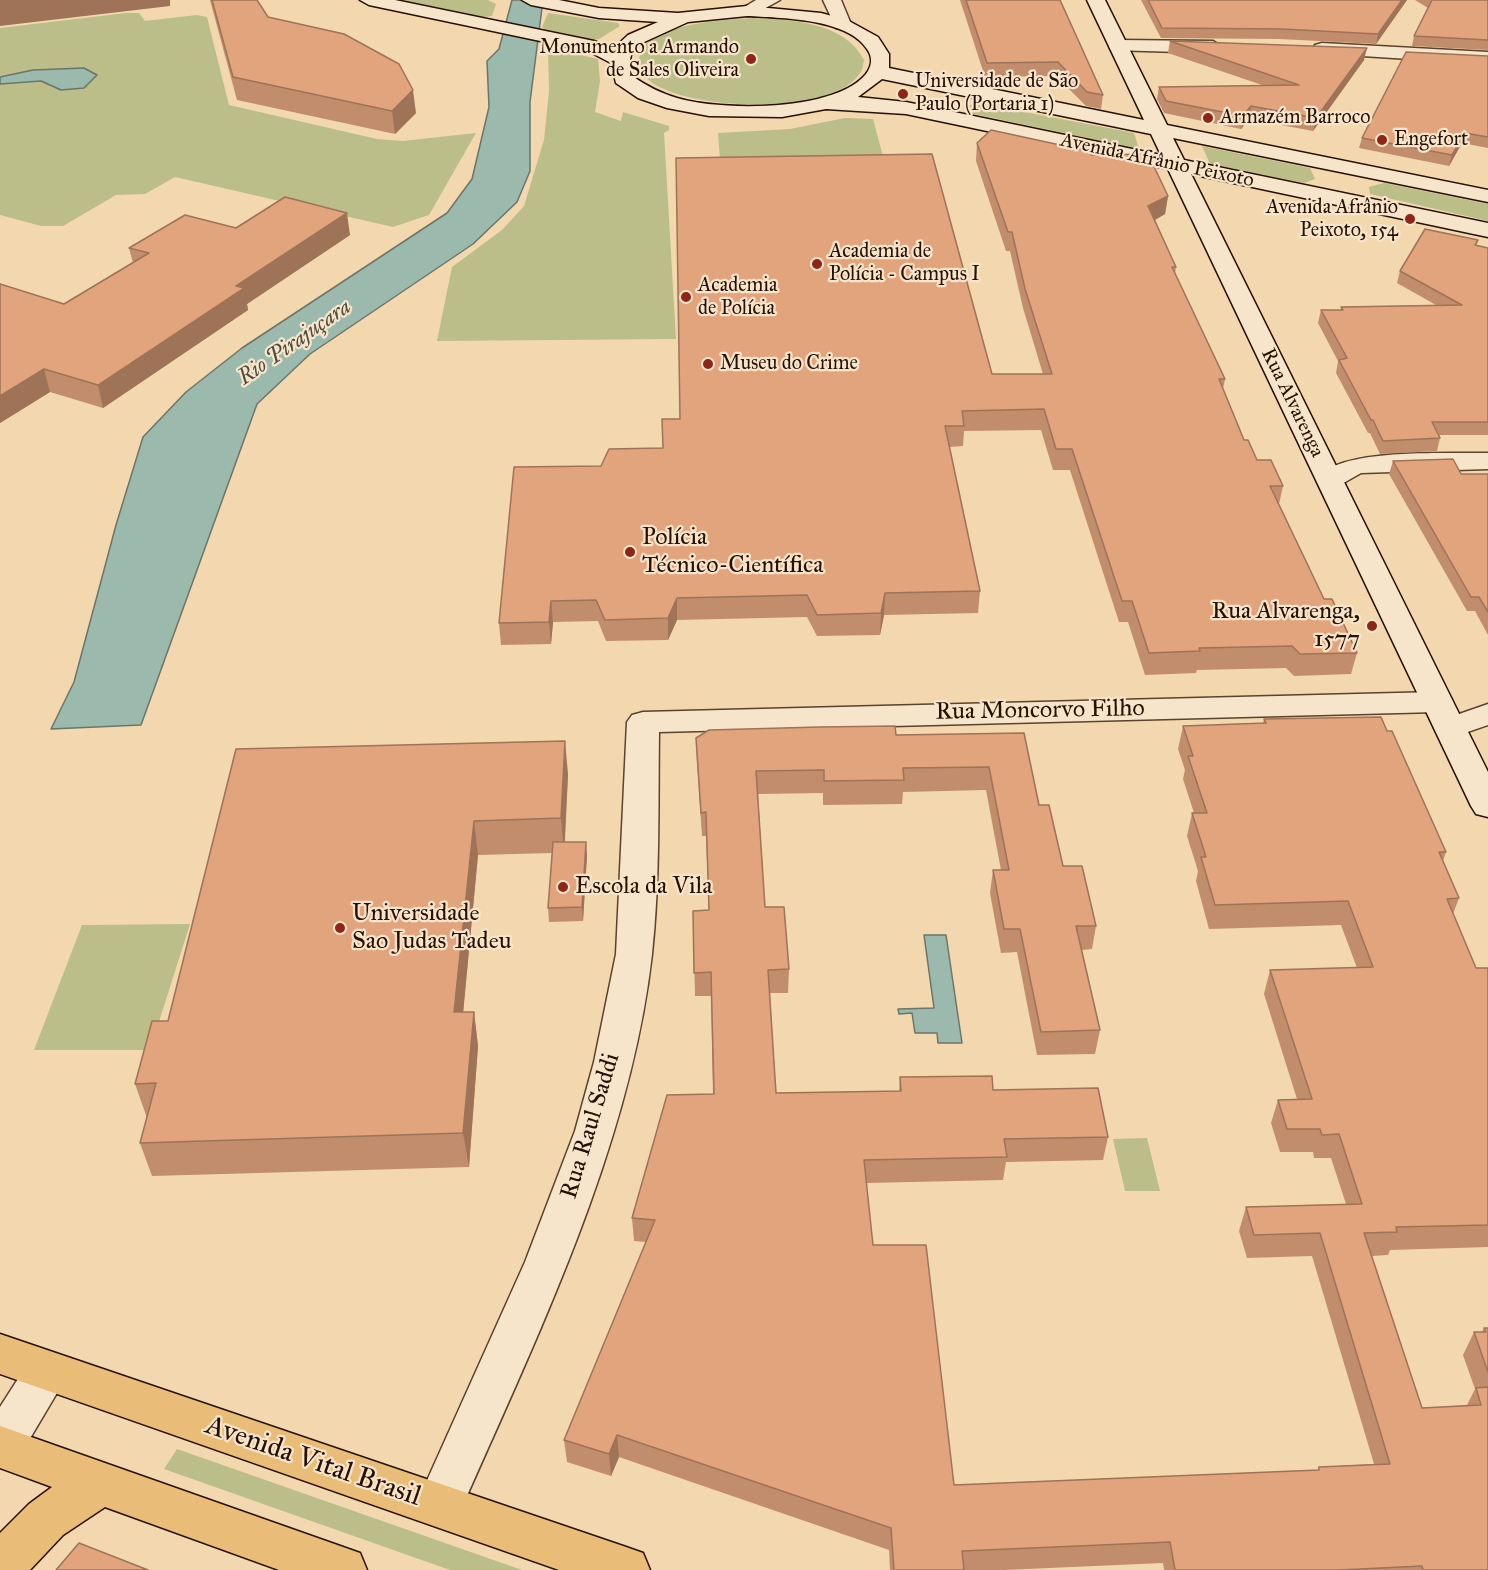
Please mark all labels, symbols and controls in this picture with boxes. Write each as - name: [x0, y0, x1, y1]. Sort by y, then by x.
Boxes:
- place label: Monumento a Armando de Sales Oliveira: [540, 36, 739, 83]
- marker: Monumento a Armando de Sales Oliveira: [744, 52, 758, 66]
- place label: Universidade de São Paulo (Portaria 1): [915, 70, 1078, 117]
- marker: Universidade de São Paulo (Portaria 1): [896, 87, 910, 101]
- place label: Armazém Barroco: [1220, 106, 1370, 130]
- marker: Armazém Barroco: [1201, 111, 1215, 125]
- place label: Engefort: [1394, 128, 1468, 152]
- street label: Avenida Afrânio Peixoto: [1058, 129, 1256, 193]
- marker: Engefort: [1375, 133, 1389, 147]
- place label: Avenida Afrânio Peixoto, 154: [1266, 196, 1398, 243]
- marker: Avenida Afrânio Peixoto, 154: [1403, 212, 1417, 226]
- place label: Academia de Polícia - Campus I: [829, 240, 980, 287]
- marker: Academia de Polícia - Campus I: [810, 257, 824, 271]
- place label: Academia de Polícia: [698, 274, 777, 321]
- marker: Academia de Polícia: [679, 290, 693, 304]
- water label: Rio Pirajuçara: [233, 294, 357, 392]
- street label: Rua Alvarenga: [1255, 345, 1329, 461]
- place label: Museu do Crime: [720, 352, 858, 376]
- marker: Museu do Crime: [701, 357, 715, 371]
- place label: Polícia Técnico-Científica: [642, 524, 823, 580]
- marker: Polícia Técnico-Científica: [623, 545, 637, 559]
- place label: Rua Alvarenga, 1577: [1212, 598, 1360, 654]
- marker: Rua Alvarenga, 1577: [1365, 619, 1379, 633]
- street label: Rua Moncorvo Filho: [935, 695, 1145, 727]
- place label: Escola da Vila: [575, 873, 712, 901]
- marker: Escola da Vila: [556, 880, 570, 894]
- place label: Universidade Sao Judas Tadeu: [352, 900, 511, 956]
- marker: Universidade Sao Judas Tadeu: [333, 921, 347, 935]
- street label: Rua Raul Saddi: [555, 1050, 627, 1202]
- street label: Avenida Vital Brasil: [201, 1409, 425, 1515]

